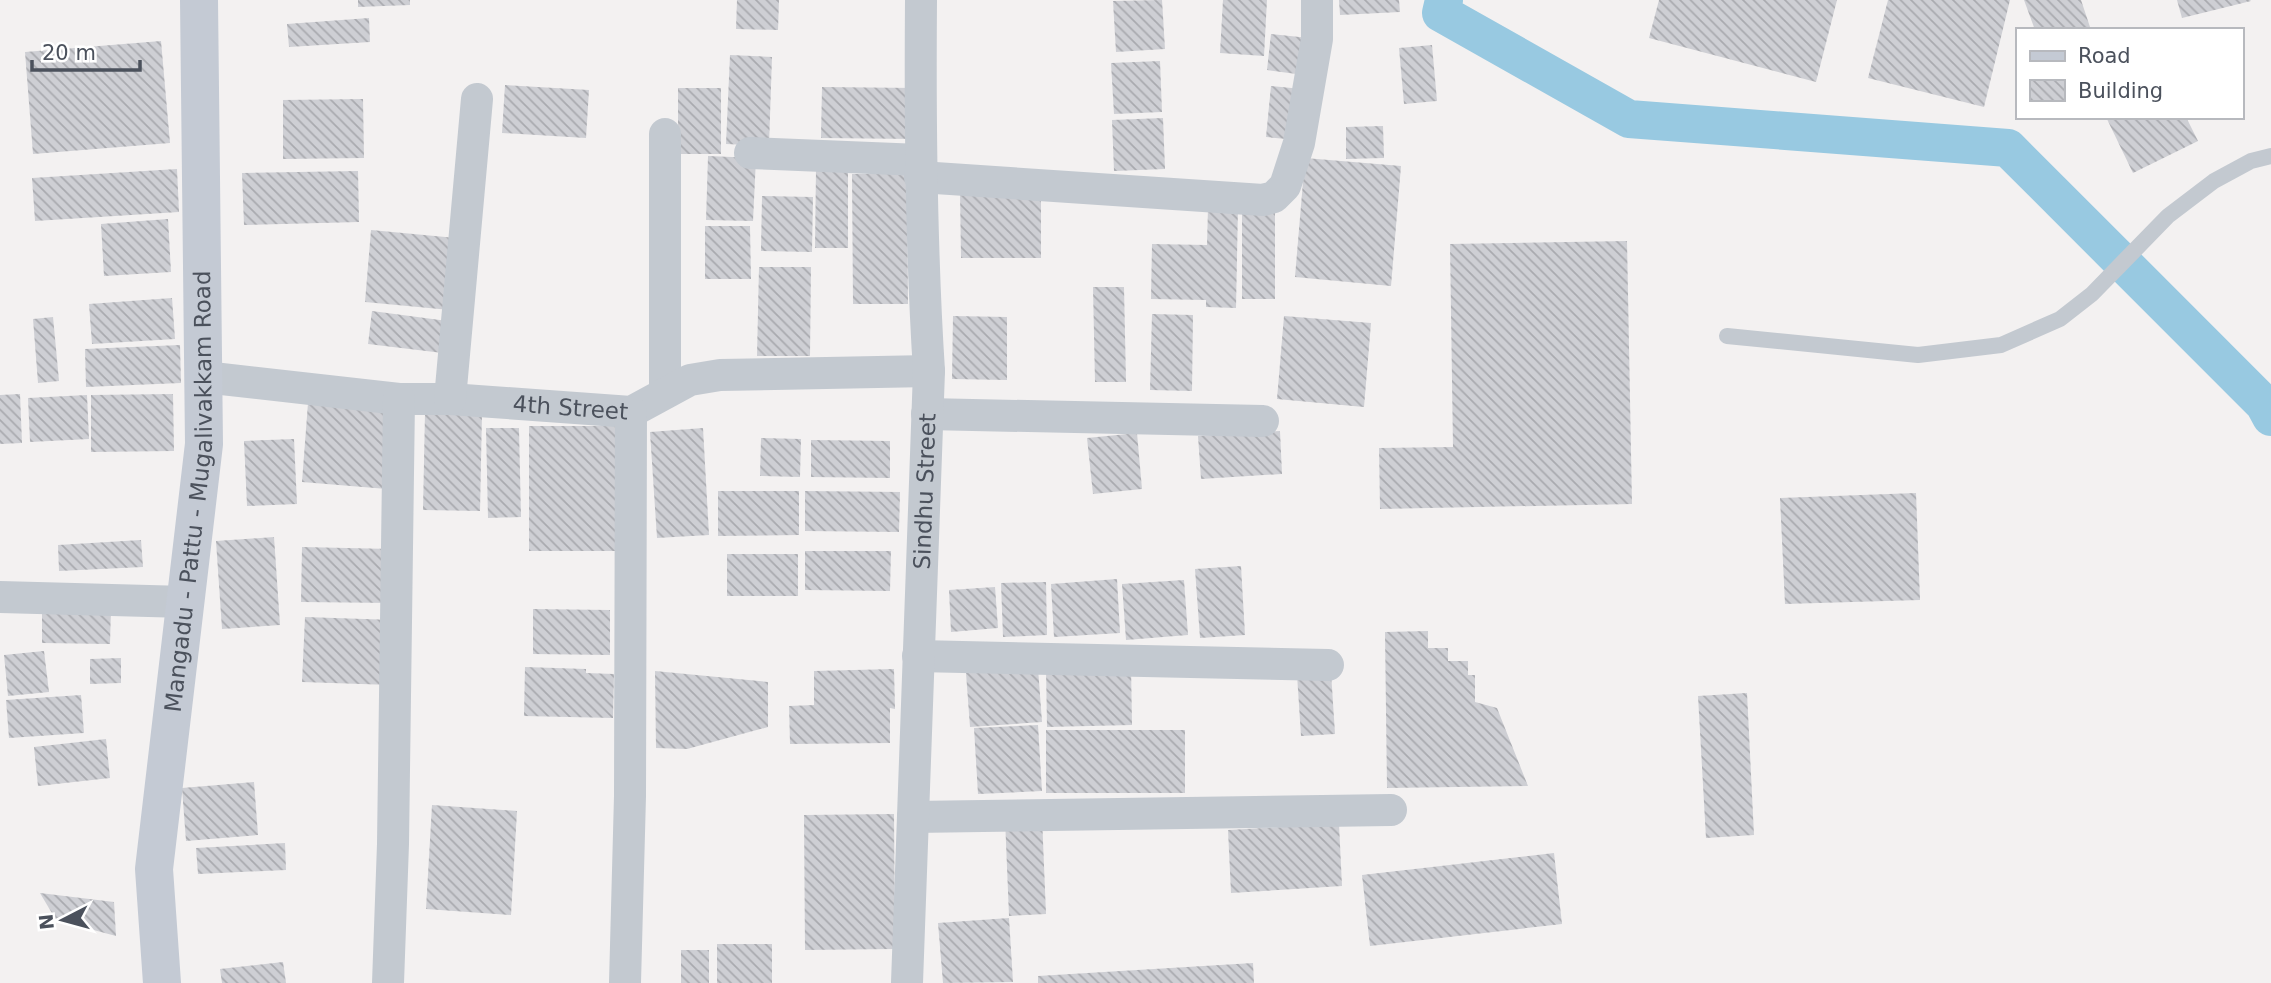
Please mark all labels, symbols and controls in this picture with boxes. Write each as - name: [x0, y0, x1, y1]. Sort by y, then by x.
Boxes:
- scale bar: [32, 28, 140, 72]
- legend: [2016, 28, 2243, 119]
- text: 20 m: [42, 41, 96, 65]
- text: Road: [2078, 44, 2131, 68]
- text: Building: [2078, 79, 2163, 103]
- street label: Mangadu - Pattu - Mugalivakkam Road: [160, 270, 218, 714]
- street label: 4th Street: [512, 391, 629, 425]
- street label: Sindhu Street: [909, 413, 940, 570]
- north arrow: [28, 885, 98, 955]
- text: N: [34, 913, 58, 931]

